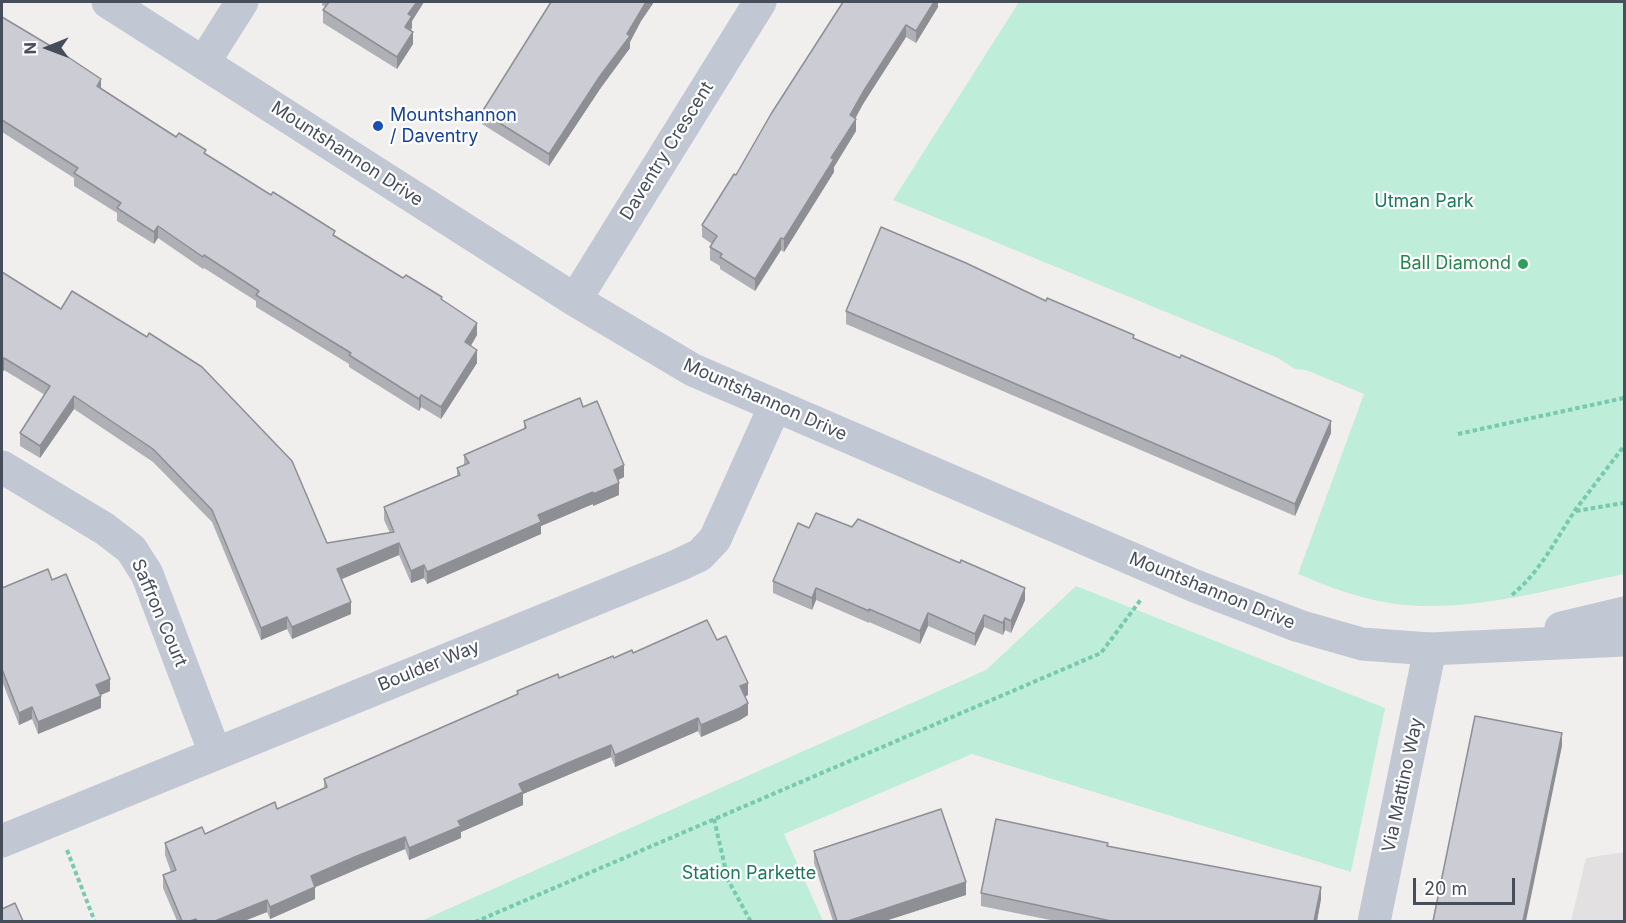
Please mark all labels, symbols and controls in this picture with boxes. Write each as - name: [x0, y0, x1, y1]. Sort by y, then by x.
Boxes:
- north arrow: [18, 18, 78, 78]
- text: N: [20, 42, 40, 55]
- street label: Daventry Crescent: [616, 78, 718, 224]
- street label: Mountshannon Drive: [267, 97, 427, 211]
- place label: Mountshannon / Daventry: [390, 105, 517, 148]
- marker: Mountshannon / Daventry: [371, 119, 385, 133]
- park label: Utman Park: [1374, 191, 1474, 213]
- place label: Ball Diamond: [1400, 253, 1511, 275]
- marker: Ball Diamond: [1516, 257, 1530, 271]
- street label: Mountshannon Drive: [680, 354, 850, 446]
- street label: Mountshannon Drive: [1126, 548, 1298, 634]
- street label: Saffron Court: [127, 556, 191, 670]
- street label: Boulder Way: [375, 636, 483, 696]
- street label: Via Mattino Way: [1378, 716, 1428, 854]
- park label: Station Parkette: [682, 863, 816, 885]
- scale bar: [1416, 866, 1518, 904]
- text: 20 m: [1424, 878, 1467, 899]

